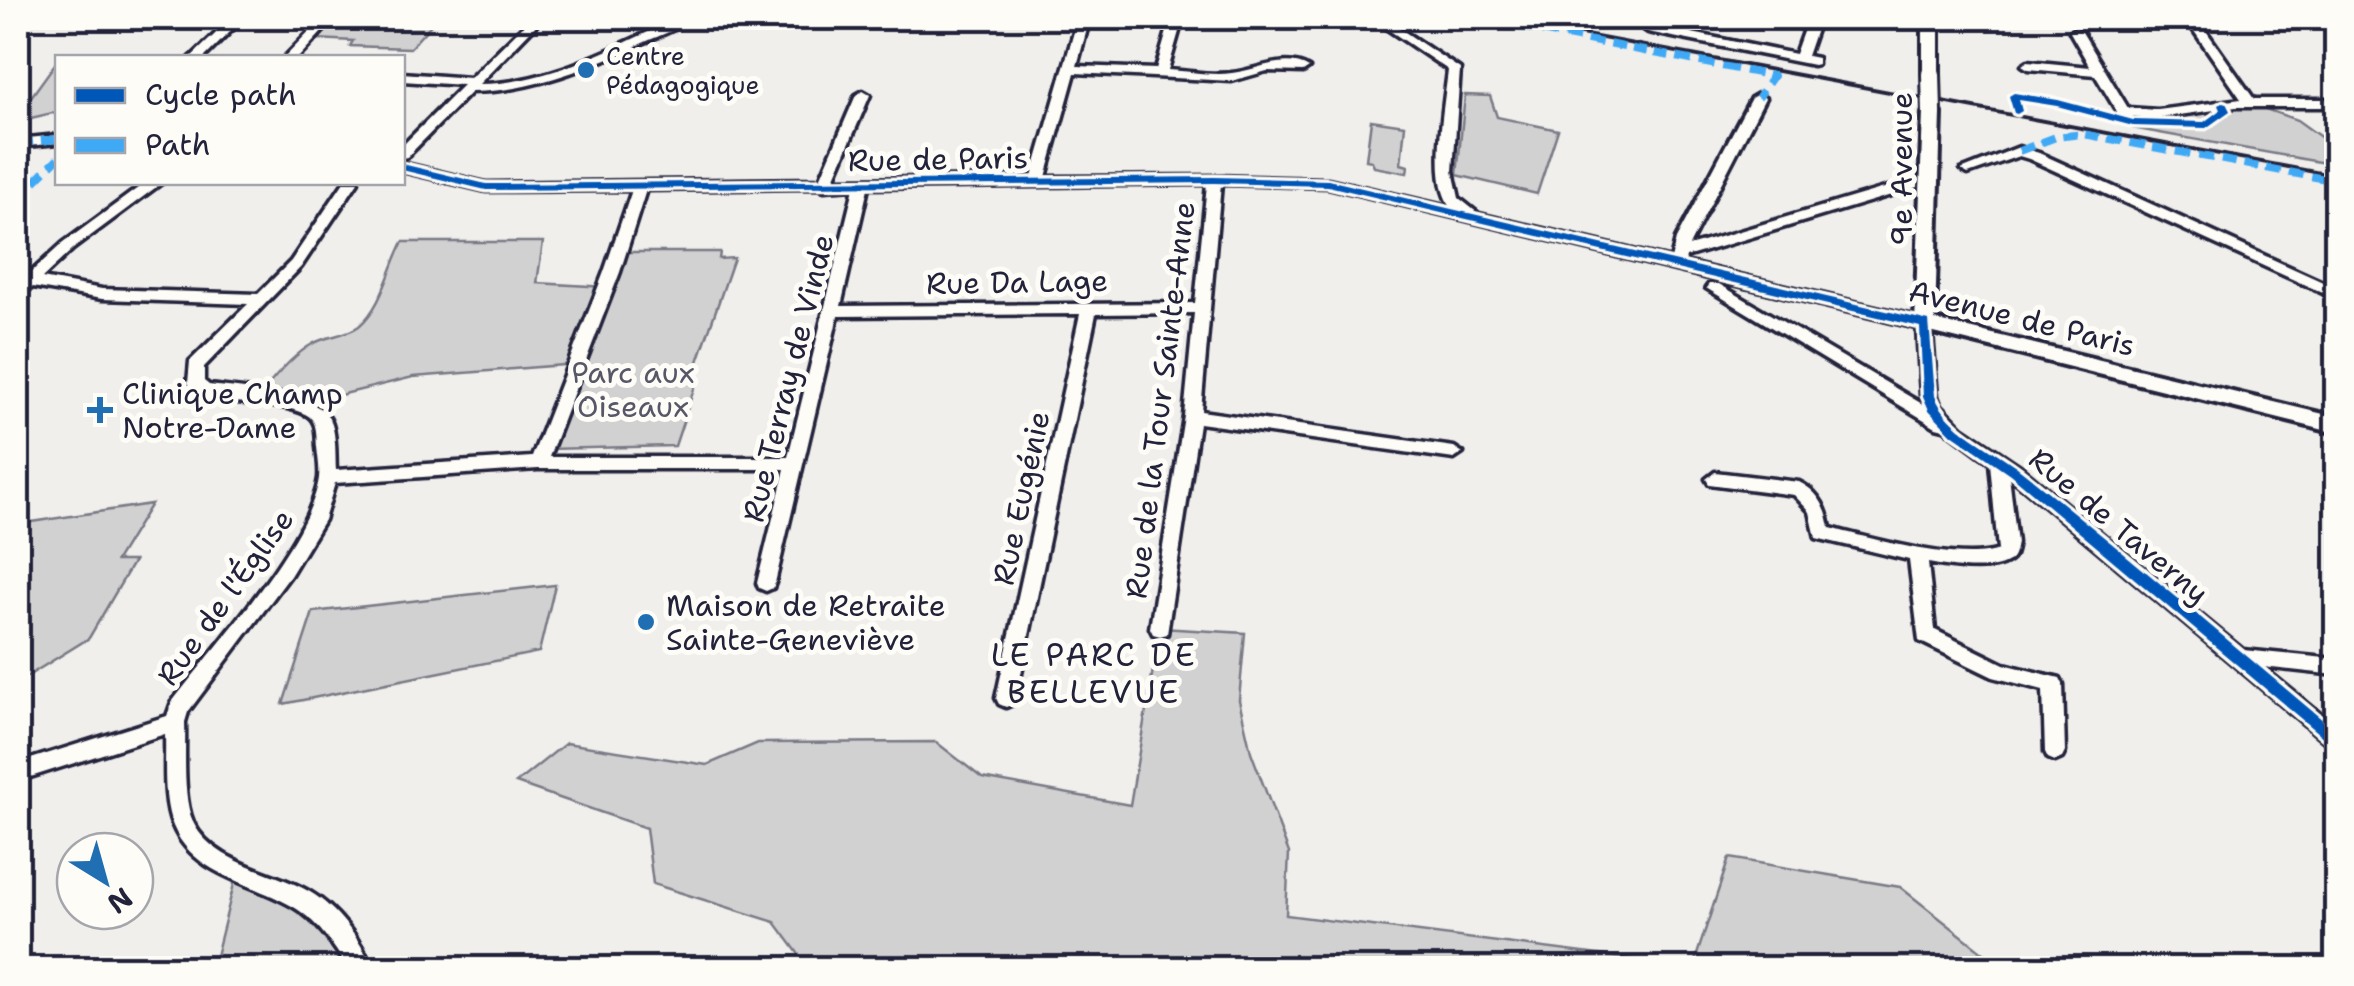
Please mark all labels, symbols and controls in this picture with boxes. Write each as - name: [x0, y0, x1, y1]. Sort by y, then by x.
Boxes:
- place label: Centre Pédagogique: [606, 39, 760, 102]
- legend: [55, 55, 405, 185]
- marker: Centre Pédagogique: [575, 59, 597, 81]
- text: Cycle path: [145, 74, 297, 115]
- street label: 9e Avenue: [1881, 92, 1922, 246]
- text: Path: [145, 124, 211, 165]
- street label: Rue de Paris: [847, 137, 1029, 181]
- street label: Rue de la Tour Sainte-Anne: [1115, 199, 1205, 601]
- street label: Rue Terray de Vinde: [732, 230, 844, 526]
- street label: Rue Da Lage: [926, 260, 1108, 304]
- street label: Avenue de Paris: [1904, 270, 2140, 366]
- park label: Parc aux Oiseaux: [571, 352, 695, 427]
- place label: Clinique Champ Notre-Dame: [122, 373, 343, 448]
- marker: Clinique Champ Notre-Dame: [87, 397, 113, 423]
- street label: Rue Eugénie: [983, 407, 1059, 589]
- street label: Rue de Taverny: [2020, 439, 2218, 613]
- street label: Rue de l'Église: [147, 500, 303, 694]
- place label: Maison de Retraite Sainte-Geneviève: [666, 585, 946, 660]
- marker: Maison de Retraite Sainte-Geneviève: [635, 611, 657, 633]
- district label: LE PARC DE BELLEVUE: [991, 633, 1197, 713]
- north arrow: [55, 831, 155, 931]
- text: N: [100, 879, 140, 923]

